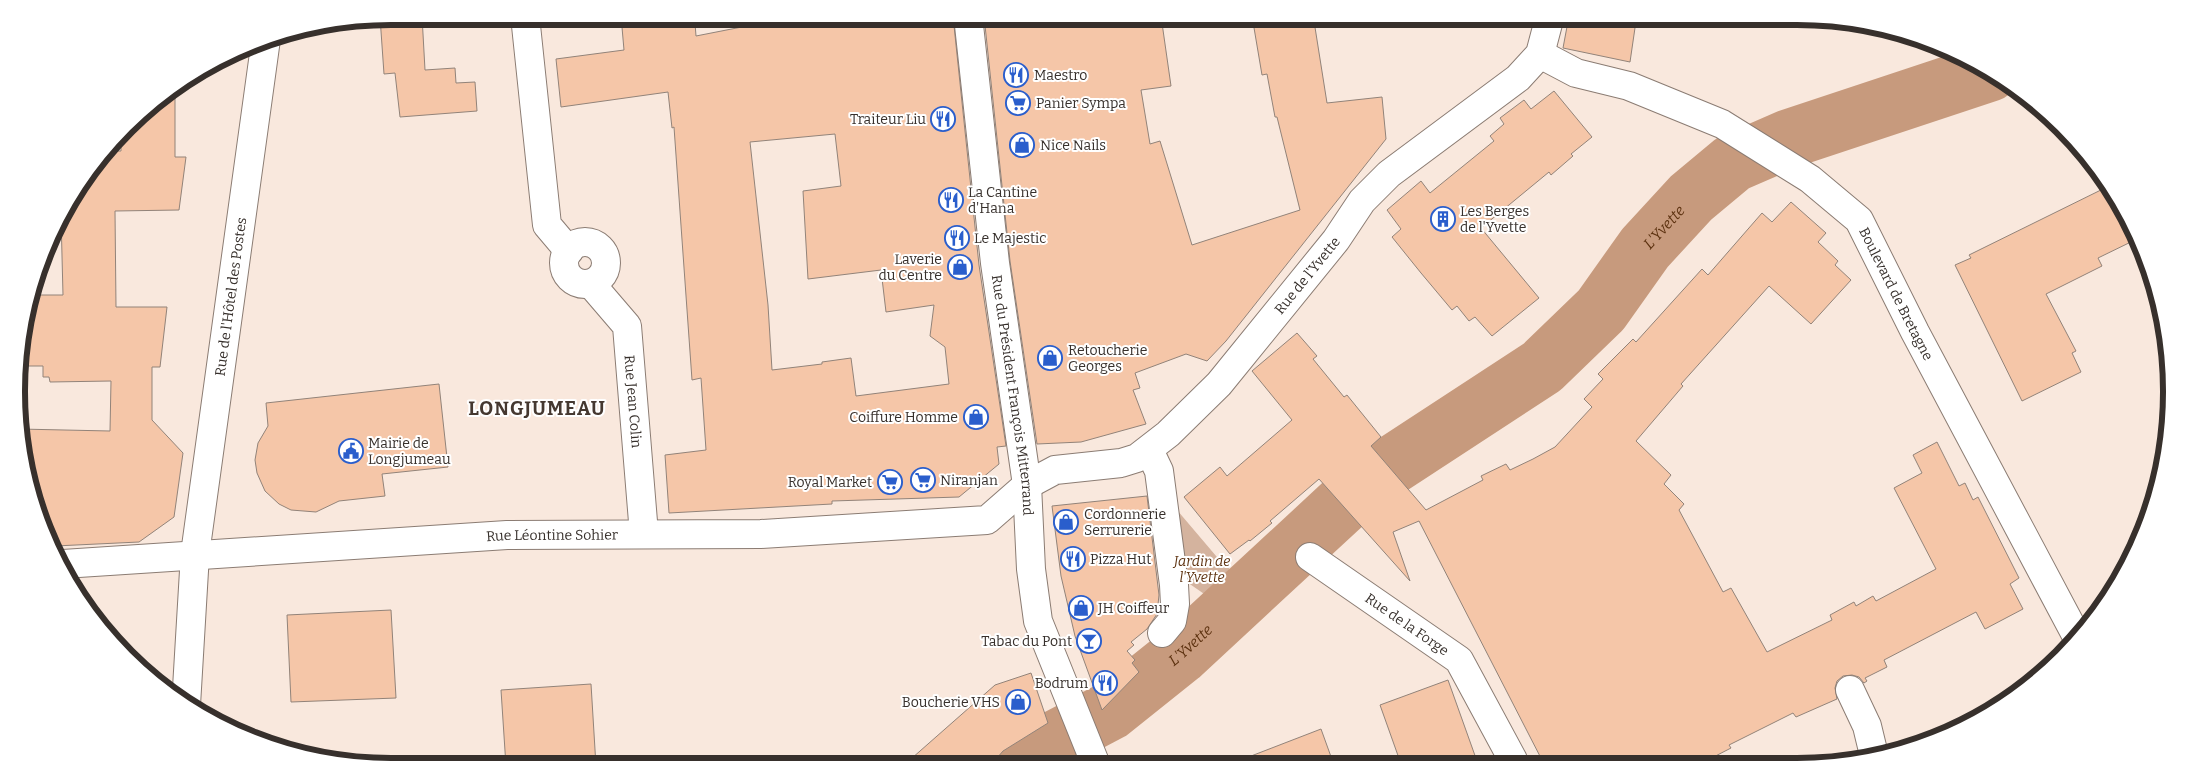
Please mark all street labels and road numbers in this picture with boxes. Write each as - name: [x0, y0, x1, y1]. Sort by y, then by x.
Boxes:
- street label: Rue de l'Hôtel des Postes: [211, 216, 250, 377]
- street label: Boulevard de Bretagne: [1856, 224, 1937, 363]
- street label: Rue de l'Yvette: [1271, 233, 1344, 317]
- street label: Rue du Président François Mitterrand: [988, 274, 1037, 516]
- street label: Rue Jean Colin: [621, 354, 645, 449]
- street label: Rue Léontine Sohier: [486, 526, 618, 545]
- street label: Rue de la Forge: [1362, 589, 1452, 659]

